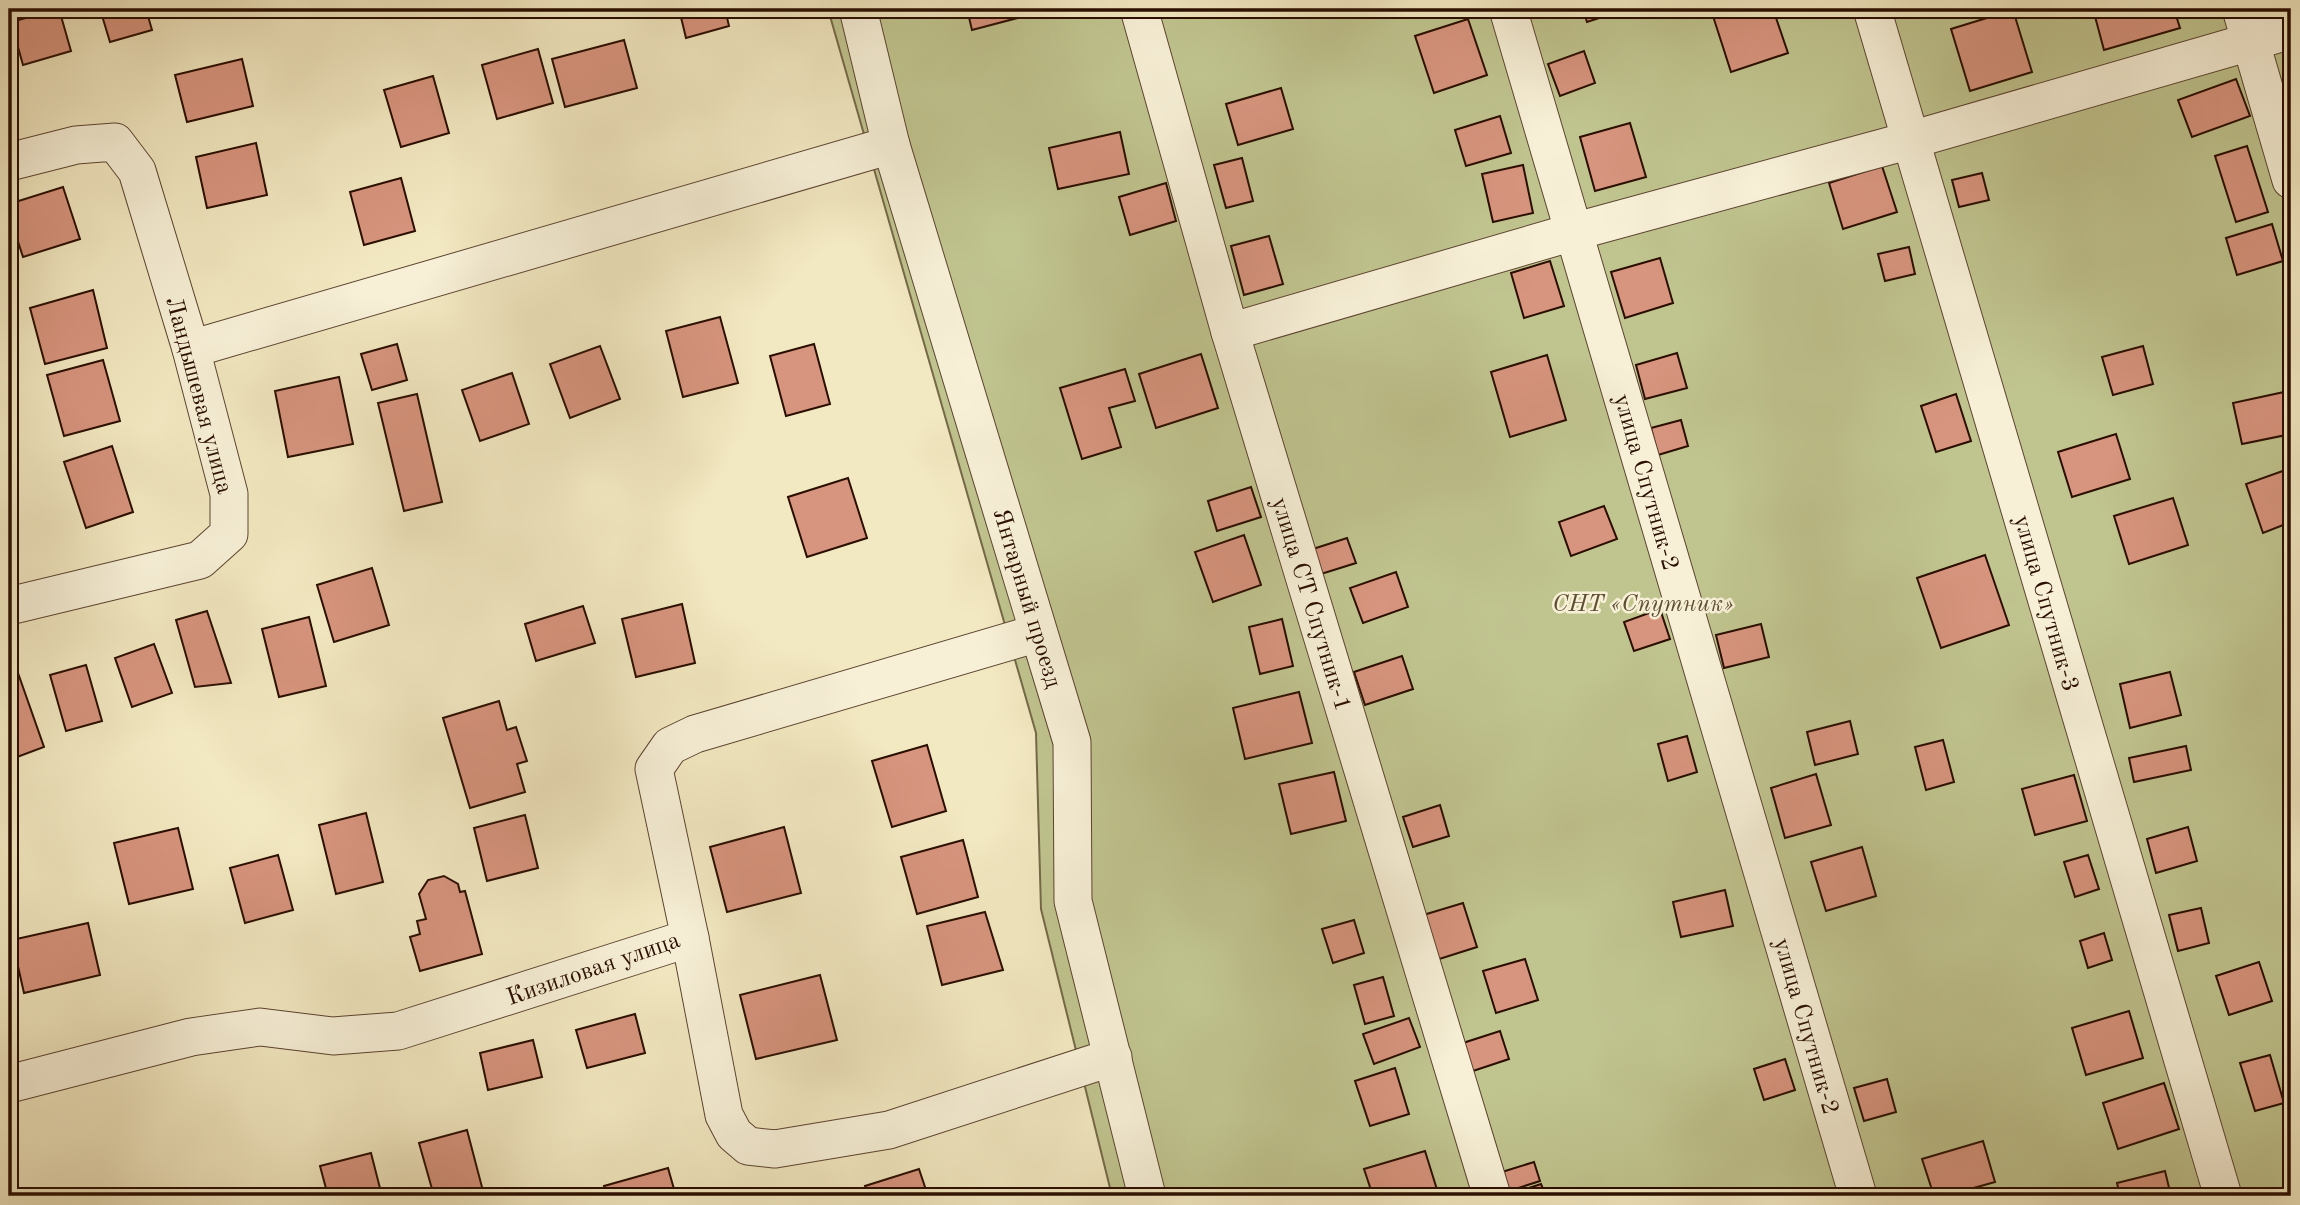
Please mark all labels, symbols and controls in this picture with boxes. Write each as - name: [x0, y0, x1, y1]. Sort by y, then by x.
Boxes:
- street label: Ландышевая улица: [160, 294, 236, 497]
- street label: улица Спутник-2: [1608, 392, 1682, 573]
- street label: улица СТ Спутник-1: [1266, 495, 1354, 714]
- street label: Янтарный проезд: [987, 506, 1065, 691]
- street label: улица Спутник-3: [2008, 513, 2082, 694]
- park label: СНТ «Спутник»: [1552, 593, 1734, 617]
- street label: Кизиловая улица: [504, 929, 684, 1011]
- street label: улица Спутник-2: [1768, 936, 1842, 1117]

